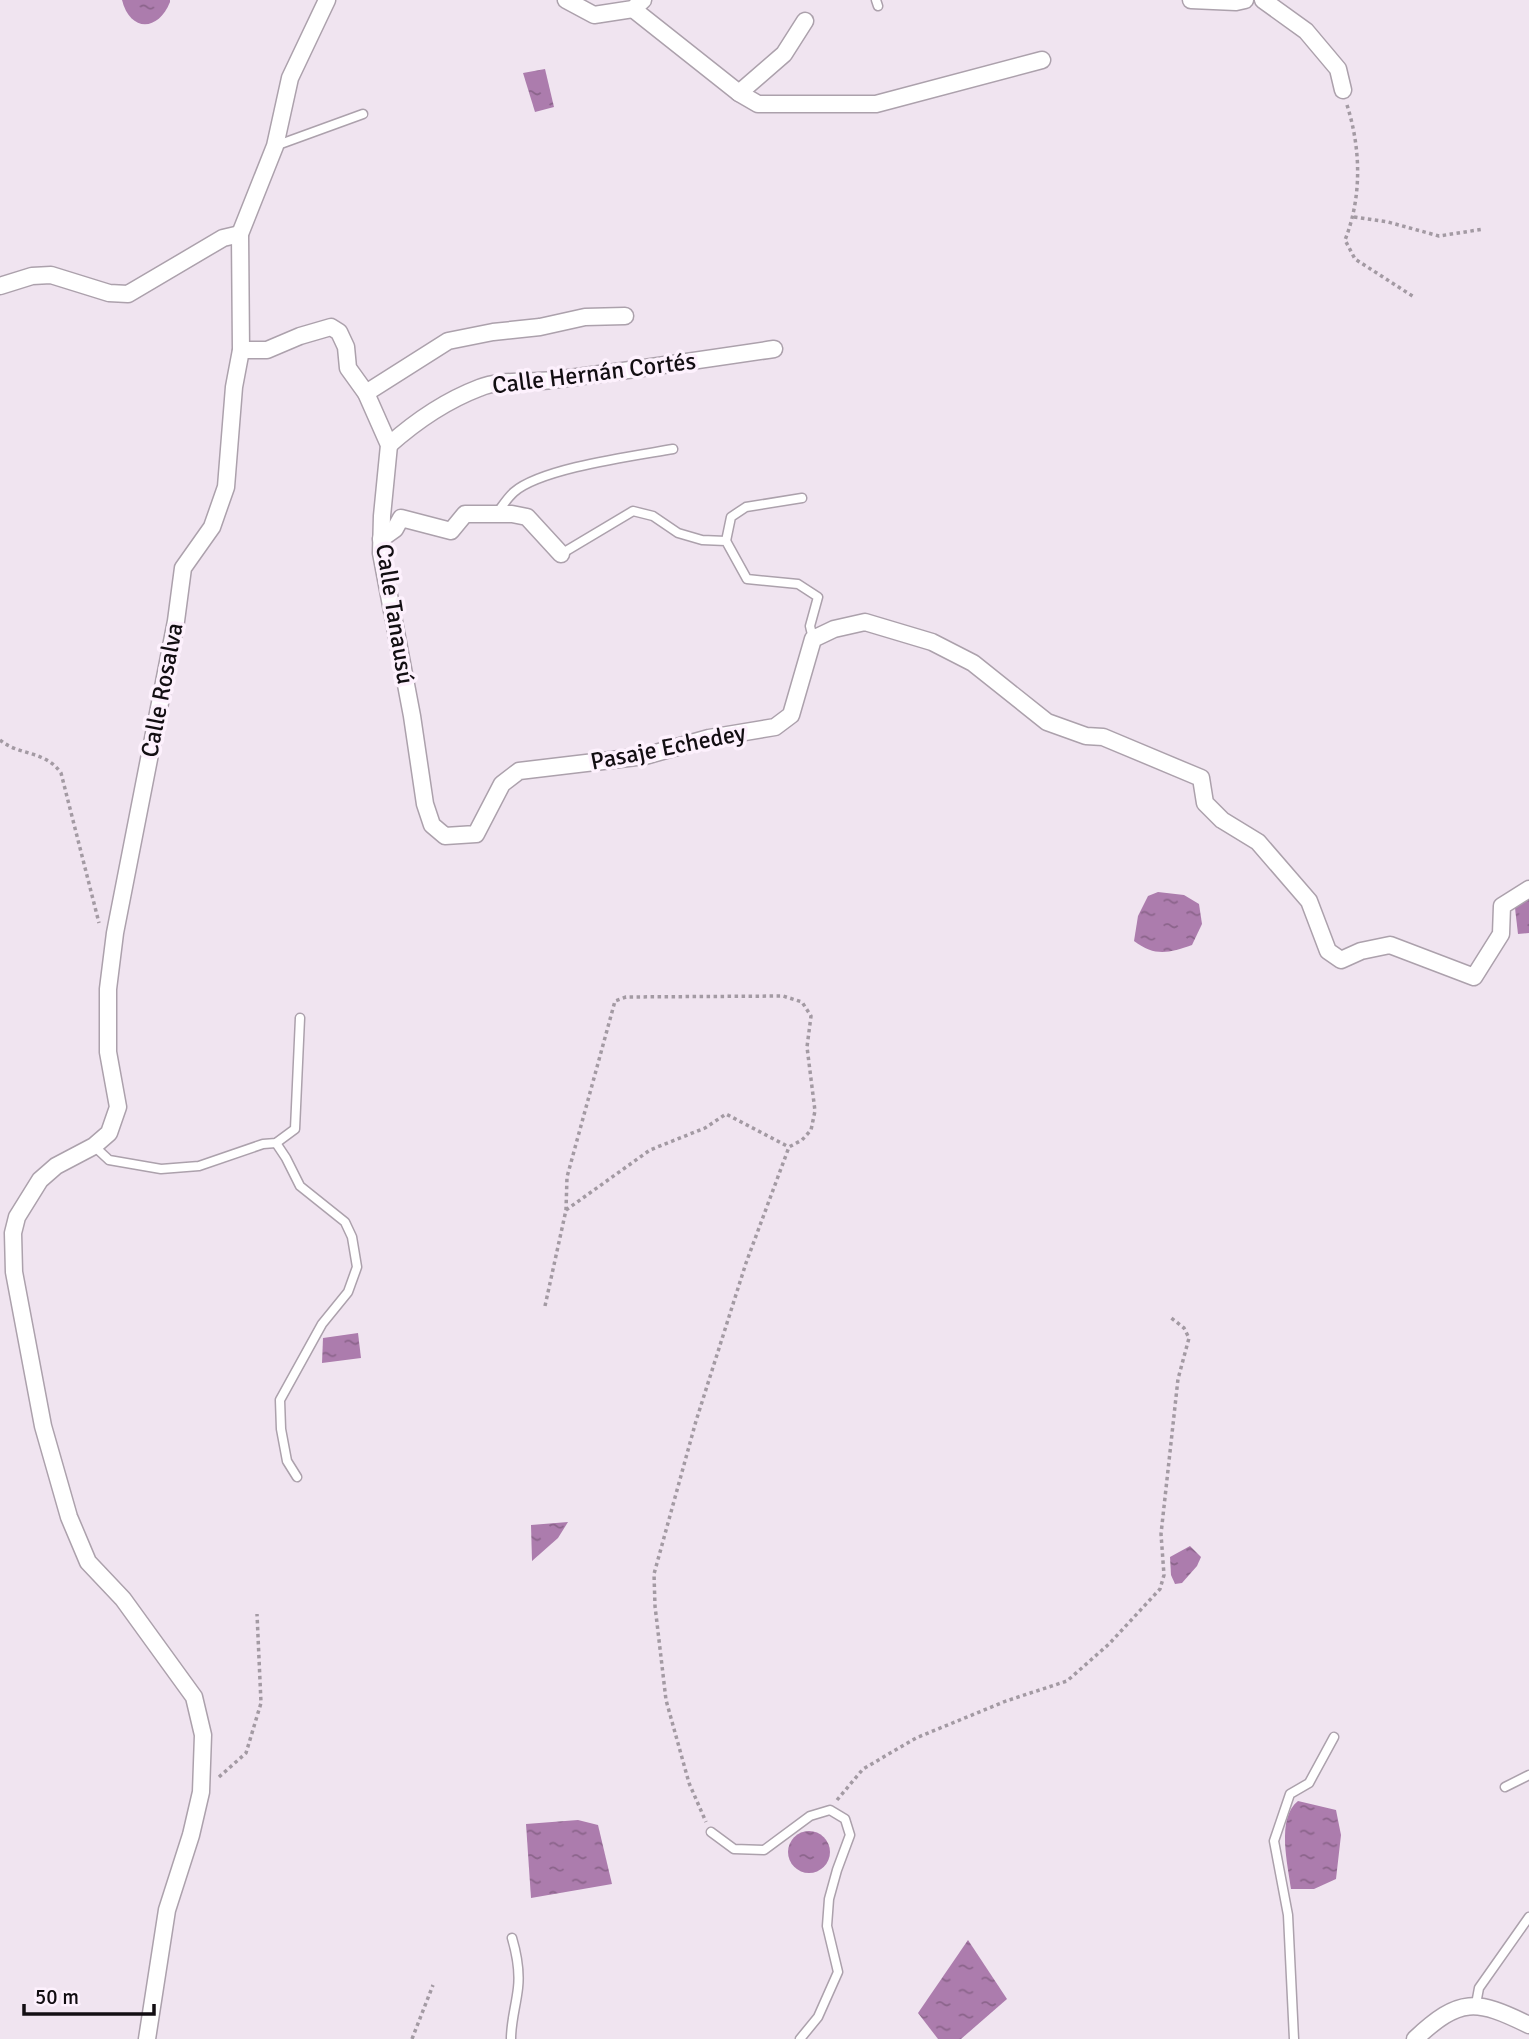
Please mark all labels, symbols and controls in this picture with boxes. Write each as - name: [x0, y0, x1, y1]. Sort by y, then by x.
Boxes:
- street label: Calle Hernán Cortés: [490, 346, 698, 400]
- street label: Calle Tanausú: [369, 542, 421, 686]
- street label: Calle Rosalva: [134, 620, 190, 760]
- street label: Pasaje Echedey: [588, 717, 748, 777]
- scale bar: [24, 1972, 154, 2016]
- text: 50 m: [35, 1984, 79, 2010]

